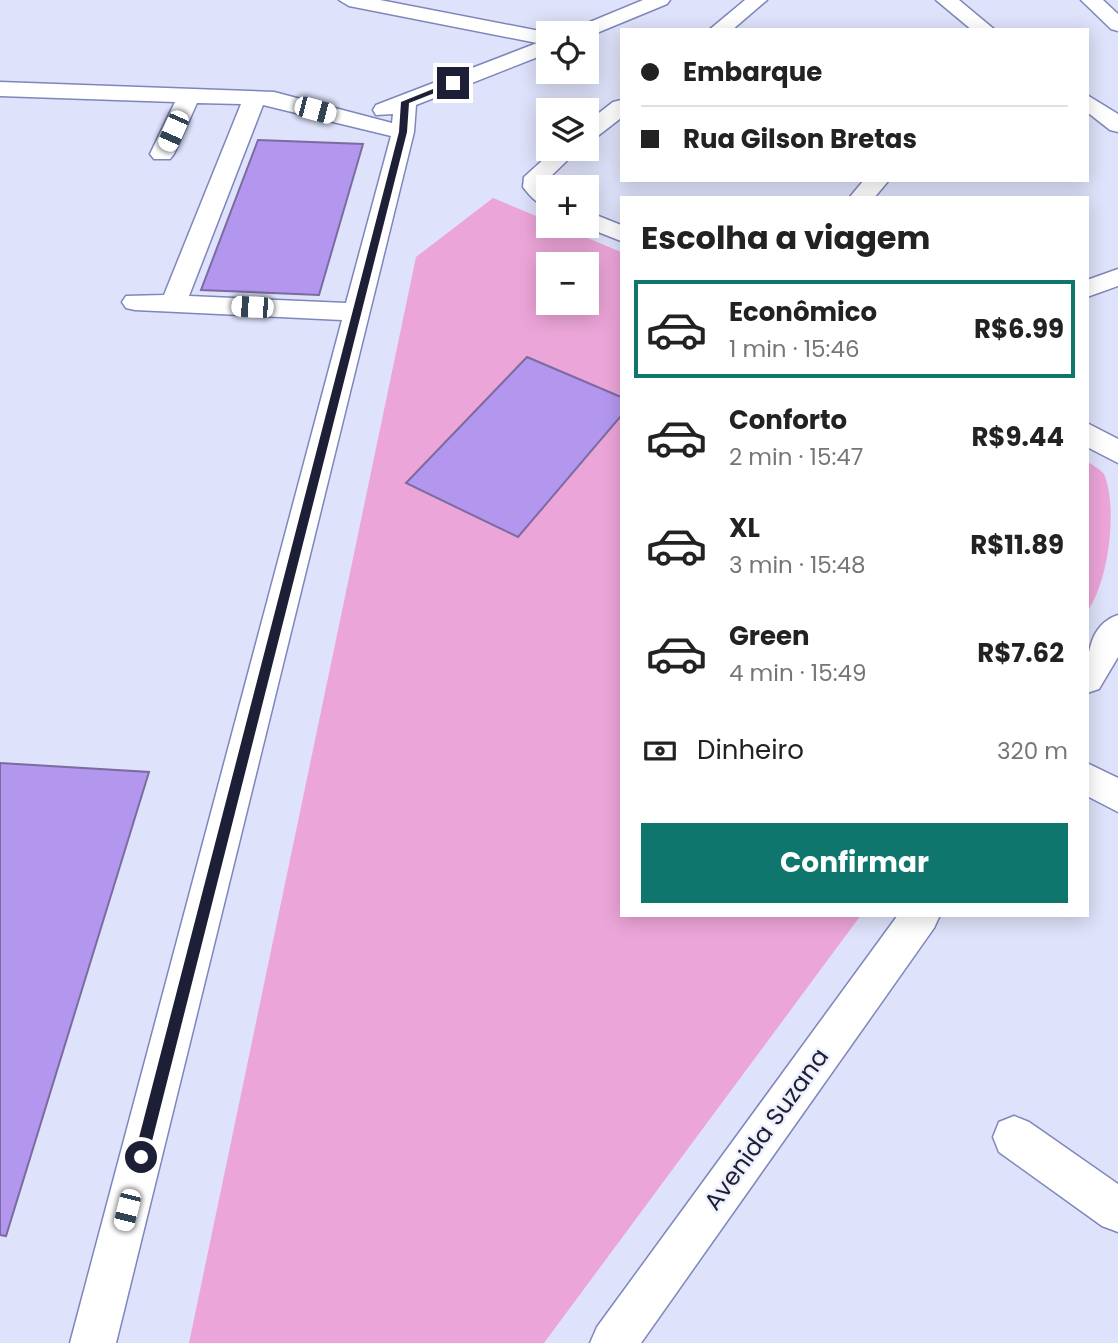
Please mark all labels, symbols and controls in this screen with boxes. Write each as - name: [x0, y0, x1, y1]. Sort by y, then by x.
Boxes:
- map controls: [536, 21, 599, 315]
- button: locate: [536, 21, 599, 84]
- text: Embarque: [683, 54, 822, 90]
- route end: [437, 67, 469, 99]
- car: [292, 94, 339, 126]
- button: layers: [536, 98, 599, 161]
- car: [155, 108, 192, 154]
- text: Rua Gilson Bretas: [683, 121, 917, 157]
- button: +: [536, 175, 599, 238]
- text: Escolha a viagem: [641, 215, 930, 260]
- button: −: [536, 252, 599, 315]
- text: Econômico: [729, 294, 877, 330]
- car: [231, 295, 274, 319]
- icon: car: [645, 298, 708, 361]
- text: R$6.99: [974, 311, 1064, 347]
- text: 1 min · 15:46: [729, 333, 860, 365]
- text: Conforto: [729, 402, 847, 438]
- icon: car: [645, 406, 708, 469]
- text: R$9.44: [971, 419, 1064, 455]
- text: 2 min · 15:47: [729, 441, 863, 473]
- text: XL: [729, 510, 760, 546]
- icon: car: [645, 514, 708, 577]
- text: R$11.89: [970, 527, 1064, 563]
- text: 3 min · 15:48: [729, 549, 866, 581]
- text: Green: [729, 618, 810, 654]
- icon: car: [645, 622, 708, 685]
- text: R$7.62: [977, 635, 1064, 671]
- text: 4 min · 15:49: [729, 657, 867, 689]
- icon: cash: [641, 732, 679, 770]
- text: Dinheiro: [697, 732, 804, 768]
- text: 320 m: [997, 735, 1068, 767]
- button: Confirmar: [641, 823, 1068, 903]
- street label: Avenida Suzana: [696, 1041, 836, 1217]
- route start: [125, 1141, 157, 1173]
- car: [112, 1187, 143, 1233]

